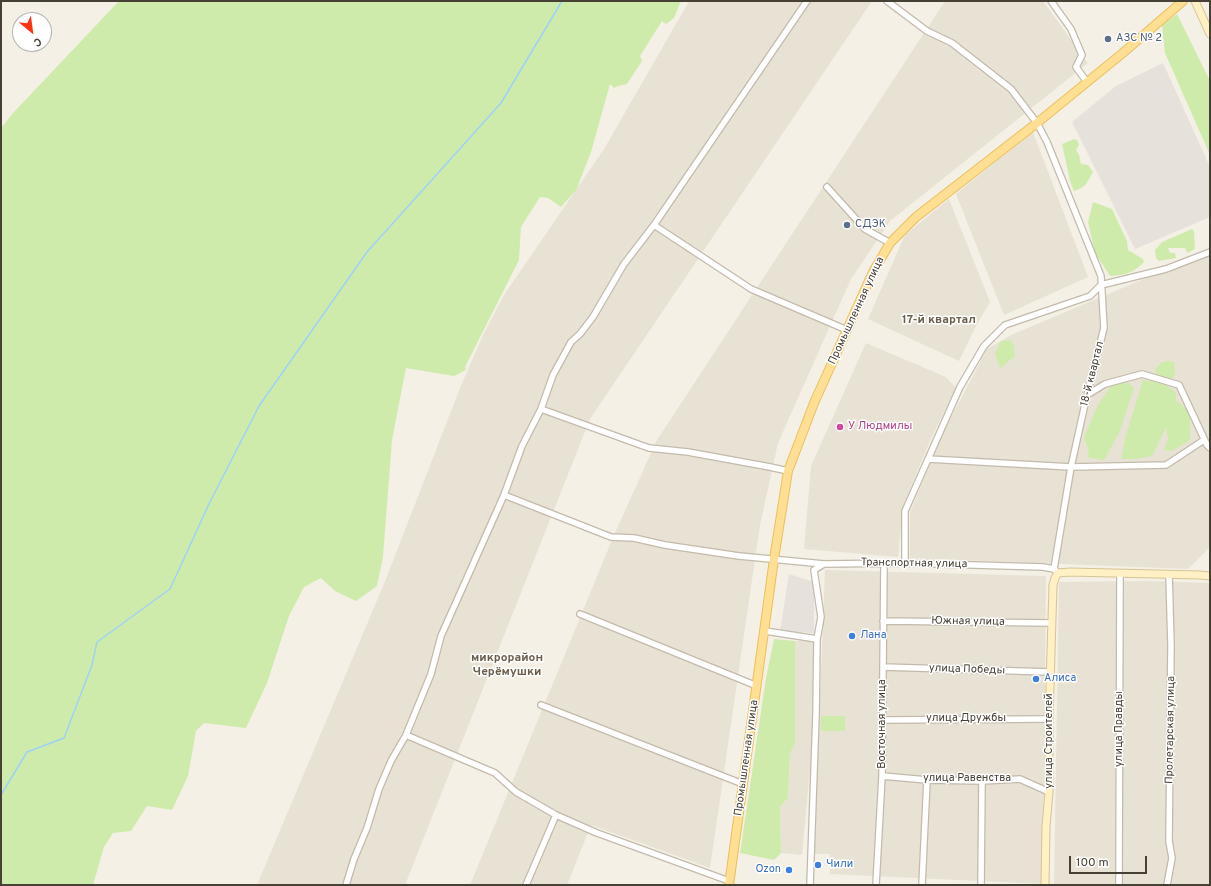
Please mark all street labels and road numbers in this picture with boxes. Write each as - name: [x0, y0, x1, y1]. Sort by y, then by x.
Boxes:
- street label: Промышленная улица: [826, 255, 888, 367]
- street label: 18-й квартал: [1079, 340, 1107, 408]
- street label: Транспортная улица: [861, 556, 967, 572]
- street label: Южная улица: [931, 615, 1005, 629]
- street label: улица Победы: [929, 662, 1005, 678]
- street label: Пролетарская улица: [1163, 676, 1179, 784]
- street label: Восточная улица: [876, 679, 890, 769]
- street label: улица Правды: [1113, 691, 1127, 767]
- street label: улица Строителей: [1043, 693, 1057, 789]
- street label: Промышленная улица: [732, 699, 762, 817]
- street label: улица Дружбы: [926, 712, 1006, 726]
- street label: улица Равенства: [923, 772, 1011, 786]

